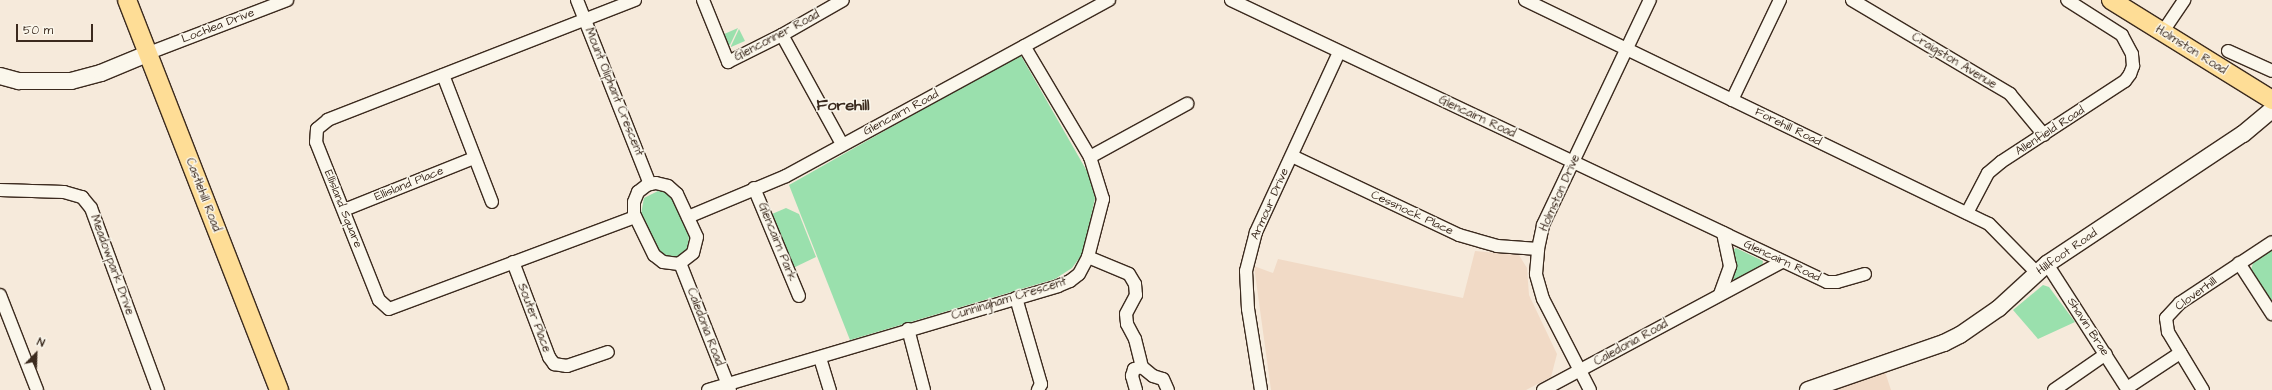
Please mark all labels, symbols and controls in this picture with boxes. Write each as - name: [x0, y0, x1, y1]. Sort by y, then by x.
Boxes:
- street label: Lochlea Drive: [180, 6, 256, 46]
- street label: Glenconner Road: [732, 7, 822, 65]
- scale bar: [18, 16, 95, 42]
- text: 50 m: [23, 22, 53, 39]
- street label: Holmston Road: [2153, 22, 2229, 78]
- street label: Mount Oliphant Crescent: [582, 26, 646, 158]
- street label: Craigston Avenue: [1909, 30, 1999, 92]
- street label: Glencairn Road: [861, 87, 941, 139]
- street label: Glencairn Road: [1436, 93, 1518, 141]
- district label: Forehill: [817, 95, 869, 115]
- street label: Allenfield Road: [2013, 103, 2087, 159]
- street label: Forehill Road: [1752, 105, 1824, 149]
- street label: Holmston Drive: [1537, 152, 1583, 234]
- street label: Castlehill Road: [182, 156, 224, 234]
- street label: Ellisland Place: [372, 164, 446, 204]
- street label: Armour Drive: [1248, 166, 1292, 242]
- street label: Ellisland Square: [321, 168, 365, 250]
- street label: Cessnock Place: [1368, 188, 1456, 238]
- street label: Glencairn Park: [755, 201, 799, 283]
- street label: Meadowpark Drive: [87, 213, 137, 317]
- street label: Hillfoot Road: [2034, 226, 2100, 278]
- street label: Glencairn Road: [1741, 237, 1823, 285]
- street label: Cloverhill: [2172, 274, 2220, 314]
- street label: Cunningham Crescent: [950, 275, 1068, 323]
- street label: Souter Place: [514, 281, 554, 355]
- street label: Caledonia Road: [684, 286, 726, 368]
- street label: Shavin Brae: [2064, 295, 2112, 359]
- street label: Caledonia Road: [1592, 317, 1670, 369]
- north arrow: [16, 334, 56, 374]
- text: N: [35, 334, 47, 351]

